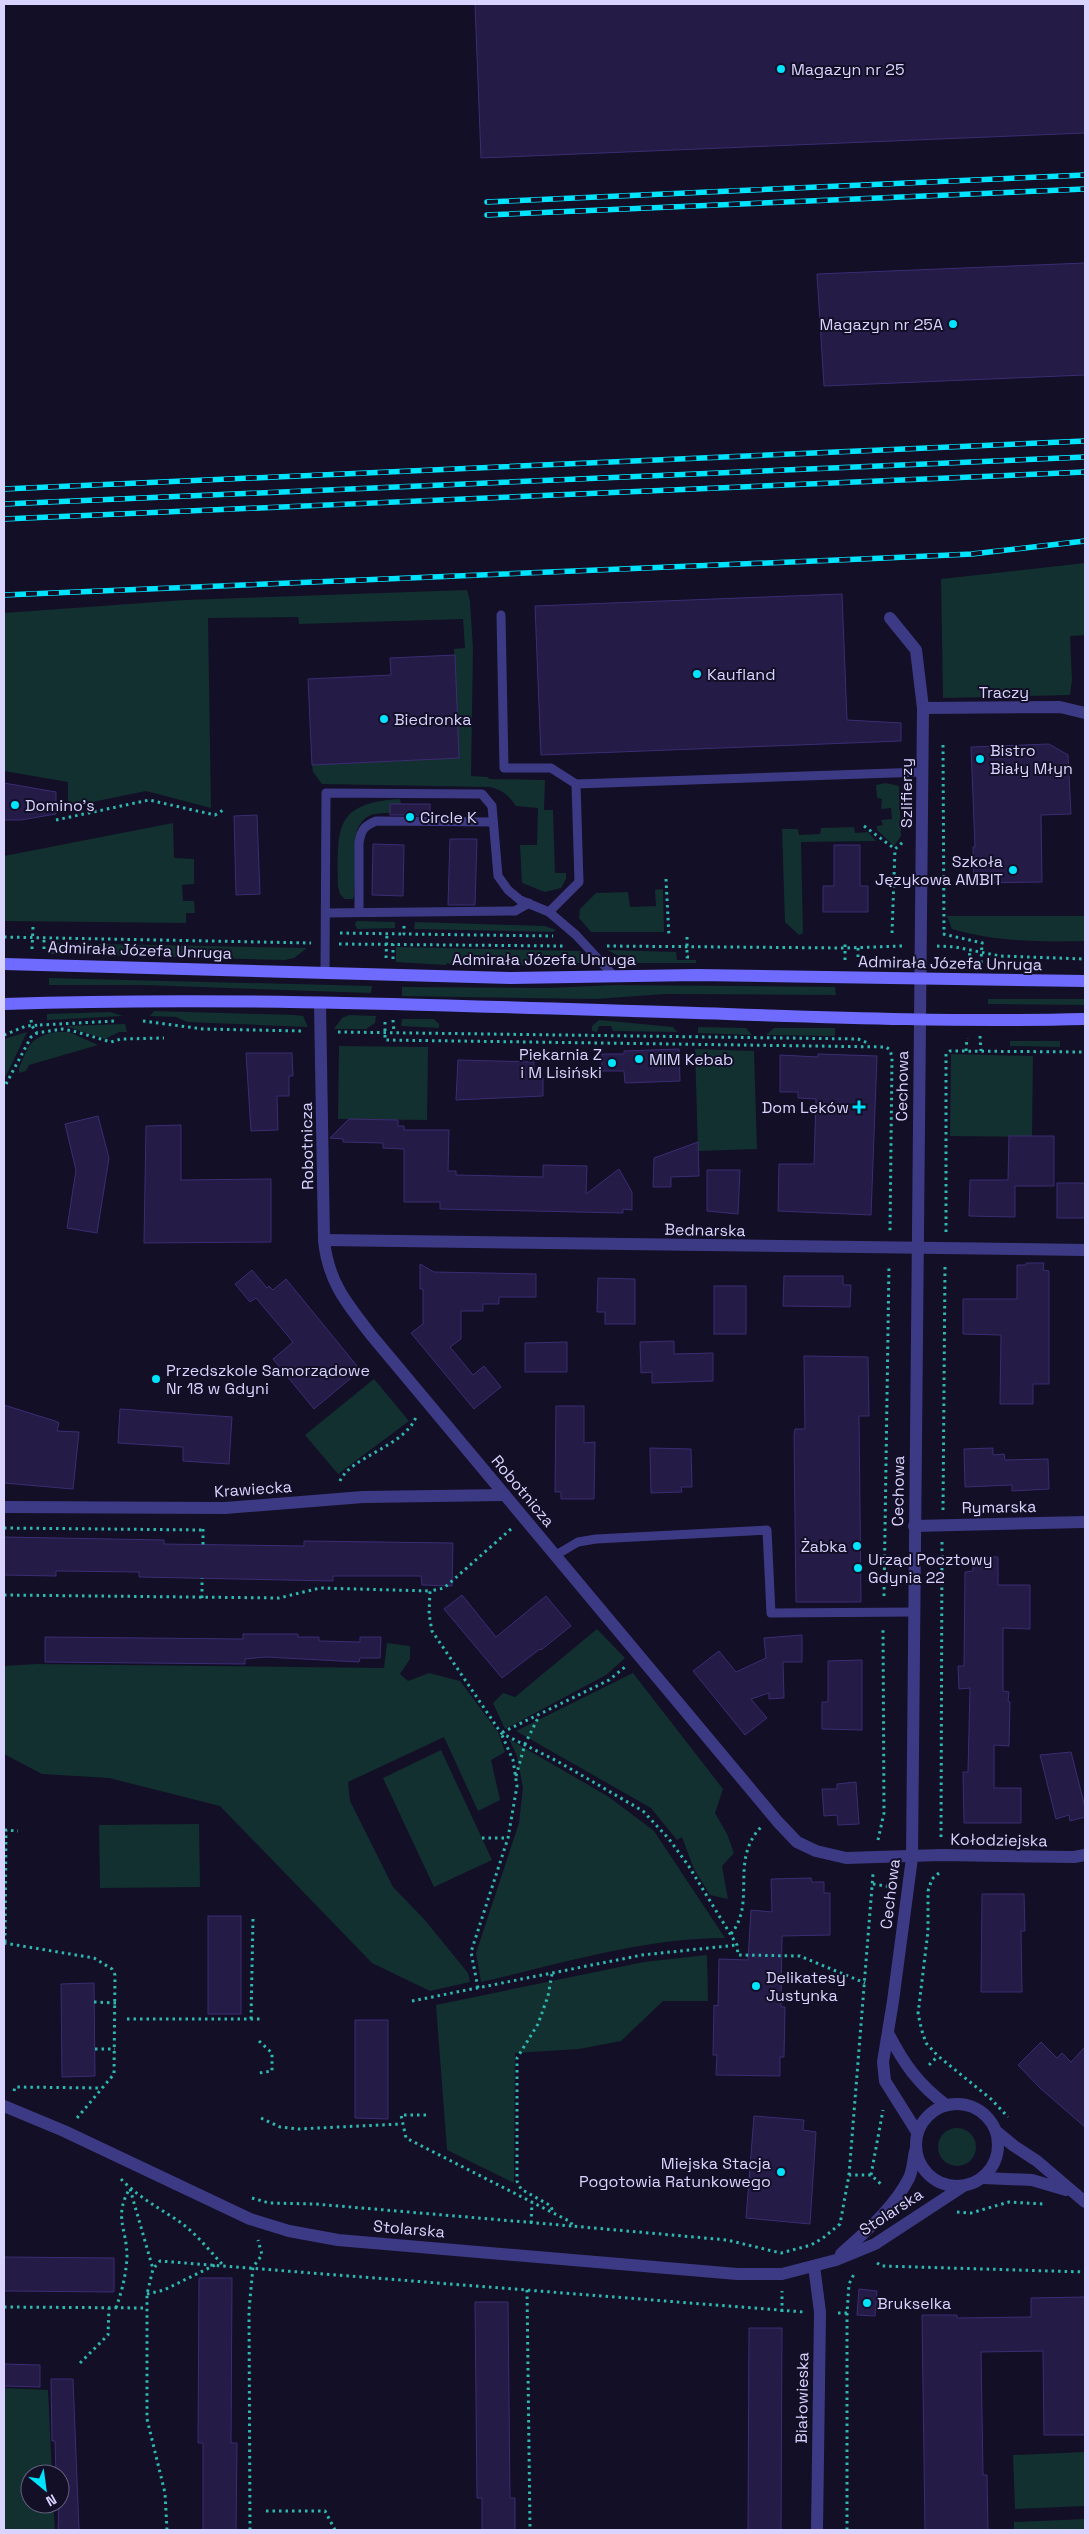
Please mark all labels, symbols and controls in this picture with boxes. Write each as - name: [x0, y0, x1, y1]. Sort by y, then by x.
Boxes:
- place label: Magazyn nr 25: [791, 59, 905, 80]
- marker: Magazyn nr 25: [775, 63, 787, 75]
- place label: Magazyn nr 25A: [819, 314, 943, 335]
- marker: Magazyn nr 25A: [947, 318, 959, 330]
- place label: Kaufland: [707, 664, 775, 685]
- marker: Kaufland: [691, 668, 703, 680]
- street label: Traczy: [979, 682, 1029, 703]
- place label: Biedronka: [394, 709, 471, 730]
- marker: Biedronka: [378, 713, 390, 725]
- place label: Bistro Biały Młyn: [990, 740, 1073, 779]
- marker: Bistro Biały Młyn: [974, 753, 986, 765]
- street label: Szlifierzy: [896, 758, 917, 828]
- place label: Domino's: [25, 795, 95, 816]
- marker: Domino's: [9, 799, 21, 811]
- place label: Circle K: [420, 807, 477, 828]
- marker: Circle K: [404, 811, 416, 823]
- place label: Szkoła Językowa AMBIT: [875, 851, 1003, 890]
- marker: Szkoła Językowa AMBIT: [1007, 864, 1019, 876]
- street label: Admirała Józefa Unruga: [48, 936, 232, 964]
- street label: Admirała Józefa Unruga: [452, 949, 636, 970]
- street label: Admirała Józefa Unruga: [858, 951, 1042, 975]
- place label: Piekarnia Z i M Lisiński: [519, 1044, 602, 1083]
- place label: MIM Kebab: [649, 1049, 733, 1070]
- street label: Cechowa: [891, 1050, 913, 1122]
- marker: MIM Kebab: [633, 1053, 645, 1065]
- marker: Piekarnia Z i M Lisiński: [606, 1057, 618, 1069]
- place label: Dom Leków: [762, 1097, 849, 1118]
- marker: Dom Leków: [853, 1101, 865, 1113]
- street label: Robotnicza: [296, 1102, 318, 1190]
- street label: Bednarska: [664, 1219, 746, 1241]
- place label: Przedszkole Samorządowe Nr 18 w Gdyni: [166, 1360, 370, 1399]
- marker: Przedszkole Samorządowe Nr 18 w Gdyni: [150, 1373, 162, 1385]
- street label: Robotnicza: [487, 1451, 559, 1531]
- street label: Cechowa: [887, 1455, 909, 1527]
- street label: Krawiecka: [213, 1476, 293, 1502]
- street label: Rymarska: [961, 1496, 1037, 1518]
- place label: Żabka: [801, 1536, 847, 1557]
- marker: Żabka: [851, 1540, 863, 1552]
- place label: Urząd Pocztowy Gdynia 22: [868, 1549, 993, 1588]
- marker: Urząd Pocztowy Gdynia 22: [852, 1562, 864, 1574]
- street label: Kołodziejska: [950, 1829, 1048, 1851]
- street label: Cechowa: [875, 1858, 905, 1930]
- place label: Delikatesy Justynka: [766, 1967, 846, 2006]
- marker: Delikatesy Justynka: [750, 1980, 762, 1992]
- place label: Miejska Stacja Pogotowia Ratunkowego: [579, 2153, 771, 2192]
- marker: Miejska Stacja Pogotowia Ratunkowego: [775, 2166, 787, 2178]
- street label: Stolarska: [855, 2184, 927, 2240]
- street label: Stolarska: [372, 2215, 446, 2243]
- place label: Brukselka: [877, 2293, 951, 2314]
- marker: Brukselka: [861, 2297, 873, 2309]
- street label: Białowieska: [791, 2352, 813, 2444]
- north arrow: [20, 2464, 70, 2514]
- text: N: [43, 2490, 60, 2511]

